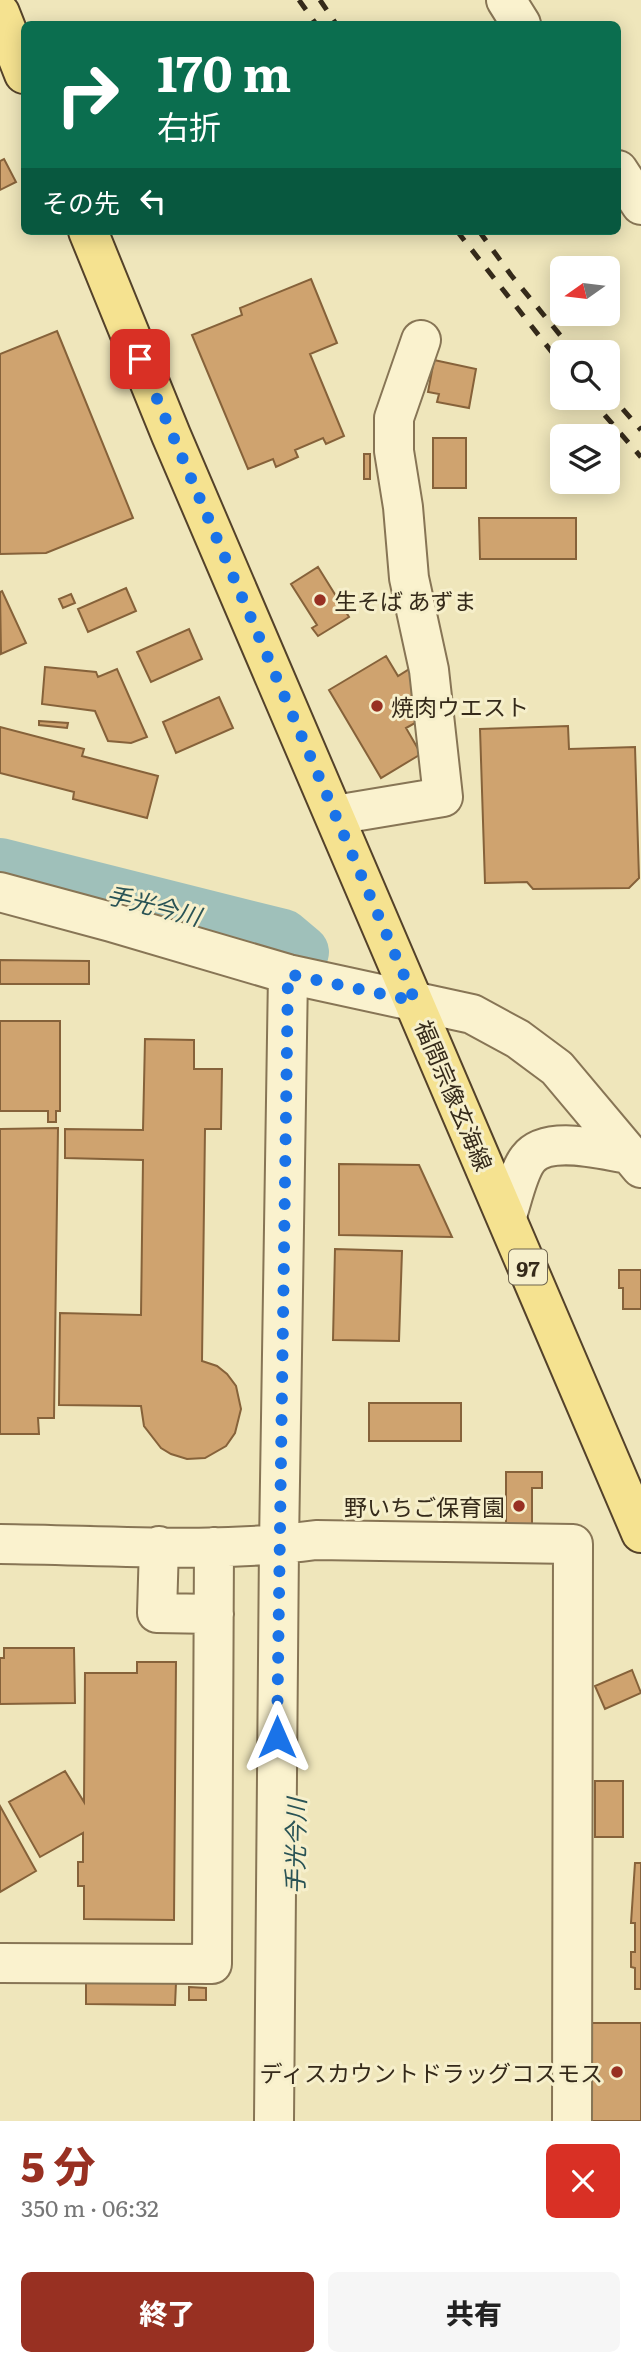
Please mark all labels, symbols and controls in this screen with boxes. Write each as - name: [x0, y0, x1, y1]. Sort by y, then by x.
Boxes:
- text: 170 m: [157, 34, 291, 107]
- icon: right: [42, 49, 133, 140]
- text: 右折: [157, 101, 221, 149]
- text: その先: [42, 182, 120, 221]
- icon: left: [134, 182, 172, 220]
- north arrow: [550, 256, 620, 326]
- map controls: [550, 256, 620, 494]
- pin: [110, 329, 170, 389]
- icon: arrive: [121, 340, 159, 378]
- button: search: [550, 340, 620, 410]
- button: layers: [550, 424, 620, 494]
- place label: 生そば あずま: [334, 583, 477, 617]
- marker: 生そば あずま: [312, 592, 328, 608]
- place label: 焼肉ウエスト: [391, 689, 529, 723]
- marker: 焼肉ウエスト: [369, 698, 385, 714]
- water label: 手光今川: [103, 875, 208, 933]
- street label: 福間宗像玄海線: [408, 1014, 502, 1176]
- road number: 97: [509, 1250, 547, 1284]
- place label: 野いちご保育園: [344, 1489, 505, 1523]
- marker: 野いちご保育園: [511, 1498, 527, 1514]
- position arrow: [240, 1700, 314, 1774]
- water label: 手光今川: [276, 1795, 312, 1894]
- place label: ディスカウントドラッグコスモス: [260, 2055, 603, 2089]
- marker: ディスカウントドラッグコスモス: [609, 2064, 625, 2080]
- text: 5 分: [21, 2133, 95, 2195]
- button: close: [546, 2144, 620, 2218]
- text: 350 m · 06:32: [21, 2190, 159, 2224]
- button: 終了: [21, 2272, 314, 2352]
- button: 共有: [328, 2272, 620, 2352]

